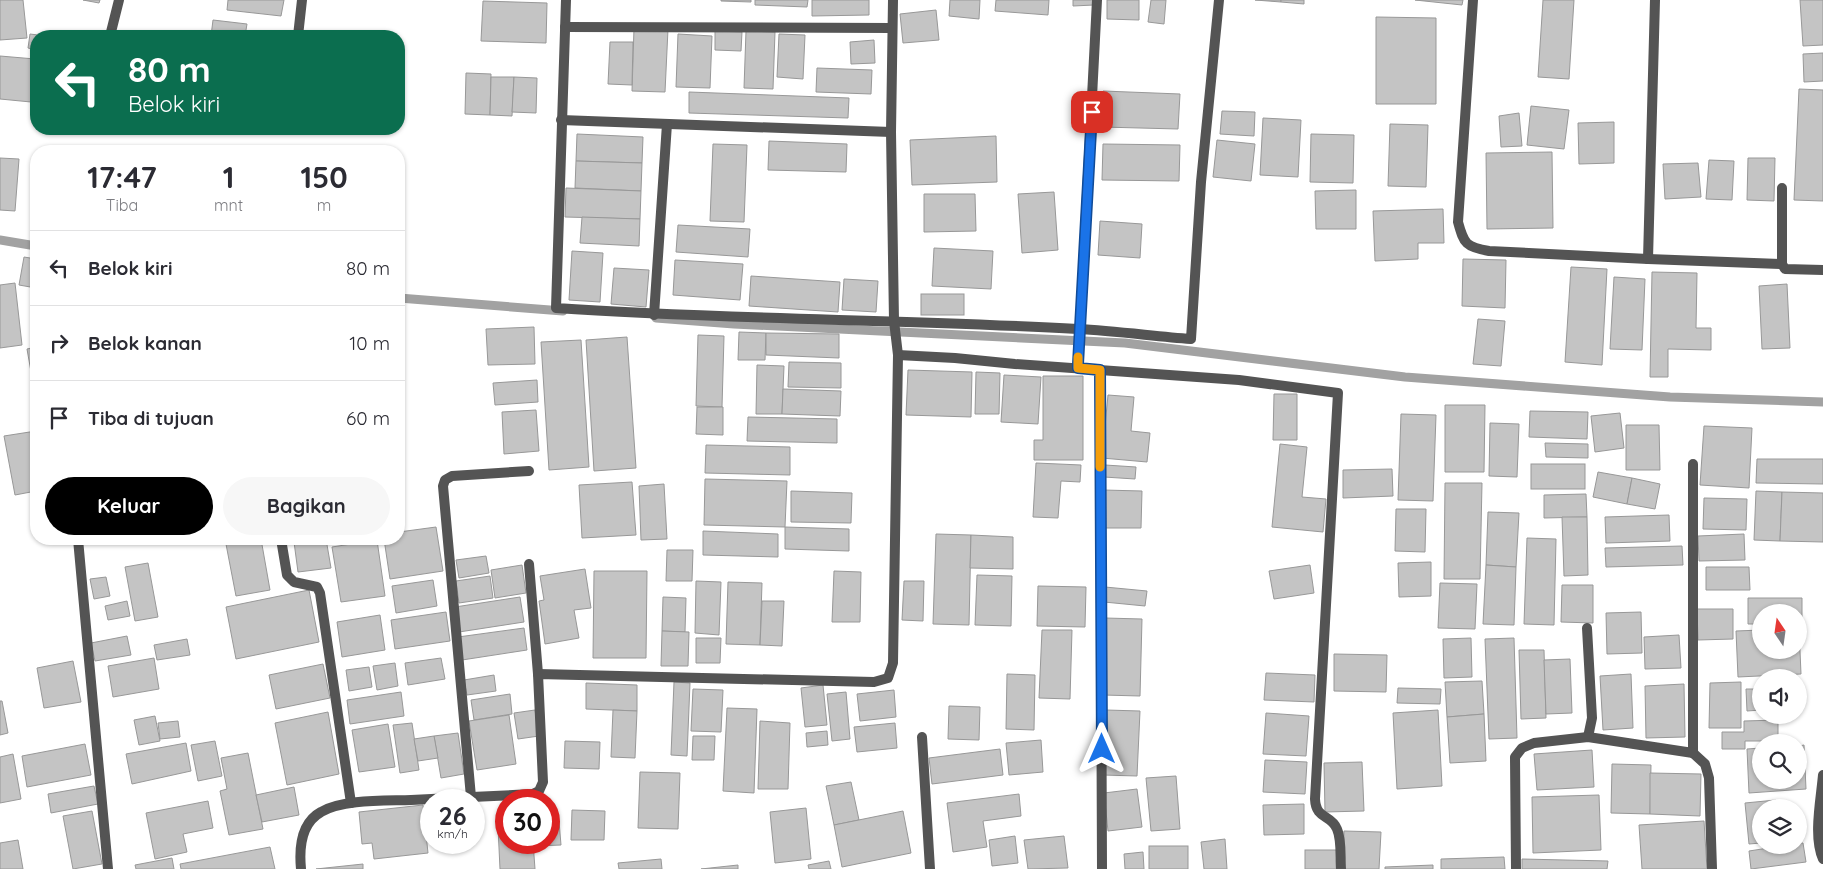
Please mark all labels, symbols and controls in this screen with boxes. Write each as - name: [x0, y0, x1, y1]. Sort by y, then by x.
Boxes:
- text: 80 m: [128, 47, 211, 91]
- icon: left: [45, 50, 110, 115]
- text: Belok kiri: [128, 90, 220, 118]
- pin: [1071, 91, 1113, 133]
- icon: arrive: [1078, 98, 1106, 126]
- text: 17:47: [87, 158, 157, 196]
- text: 1: [223, 158, 234, 196]
- text: 150: [300, 158, 348, 196]
- text: Tiba: [106, 195, 138, 215]
- text: mnt: [214, 195, 243, 215]
- text: m: [317, 195, 331, 215]
- icon: left: [45, 254, 73, 282]
- text: Belok kiri: [88, 256, 173, 280]
- text: 80 m: [346, 256, 390, 280]
- icon: right: [45, 329, 73, 357]
- text: Belok kanan: [88, 331, 202, 355]
- text: 10 m: [349, 331, 390, 355]
- icon: arrive: [45, 404, 73, 432]
- text: Tiba di tujuan: [88, 406, 214, 430]
- text: 60 m: [346, 406, 390, 430]
- button: Keluar: [45, 477, 213, 535]
- button: Bagikan: [223, 477, 390, 535]
- north arrow: [1752, 604, 1808, 659]
- map controls: [1752, 604, 1807, 854]
- button: sound: [1752, 669, 1807, 724]
- position arrow: [1075, 722, 1127, 774]
- button: search: [1752, 734, 1807, 789]
- speed limit sign: 30: [495, 789, 560, 854]
- button: layers: [1752, 799, 1807, 854]
- text: 26: [438, 800, 467, 831]
- text: km/h: [437, 826, 468, 841]

